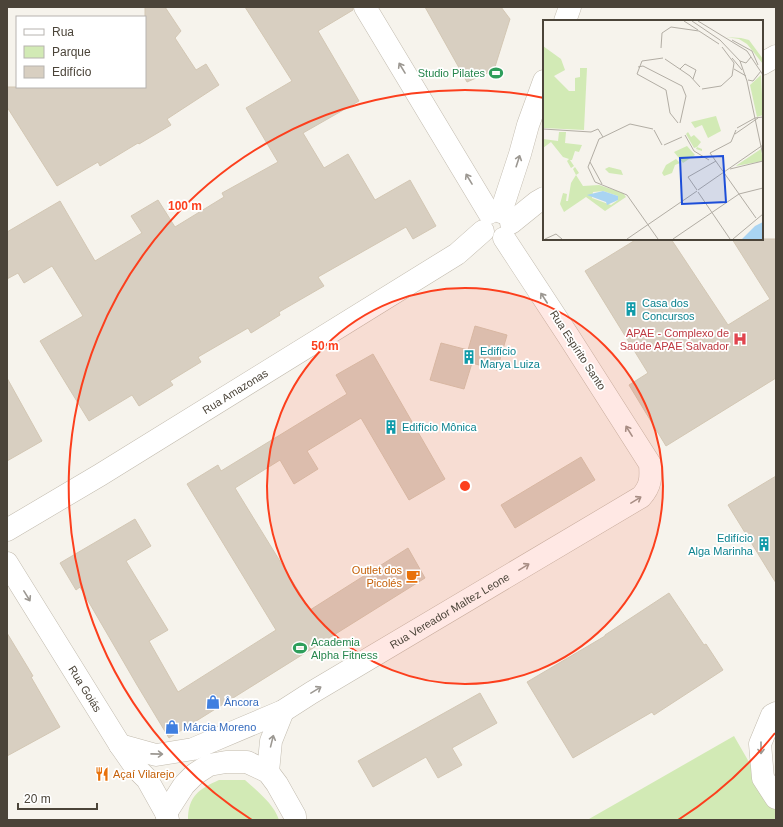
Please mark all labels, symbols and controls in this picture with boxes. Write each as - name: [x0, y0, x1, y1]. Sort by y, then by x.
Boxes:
- legend: [16, 16, 146, 88]
- inset map: [543, 20, 763, 240]
- text: Rua: [52, 25, 74, 39]
- text: Parque: [52, 45, 91, 59]
- one-way arrow: [397, 62, 405, 74]
- text: Edifício: [52, 65, 92, 79]
- sports icon: Studio Pilates: [488, 65, 504, 81]
- place label: Studio Pilates: [418, 67, 485, 79]
- one-way arrow: [515, 155, 522, 168]
- one-way arrow: [465, 174, 473, 185]
- text: 100 m: [168, 199, 202, 213]
- one-way arrow: [539, 292, 547, 304]
- place label: Casa dos Concursos: [642, 297, 695, 322]
- building icon: Casa dos Concursos: [623, 301, 639, 317]
- street label: Rua Espírito Santo: [548, 308, 608, 392]
- place label: APAE - Complexo de Saúde APAE Salvador: [620, 327, 729, 352]
- hospital icon: APAE - Complexo de Saúde APAE Salvador: [732, 331, 748, 347]
- text: 50 m: [311, 339, 339, 353]
- place label: Edifício Marya Luiza: [480, 345, 541, 370]
- building icon: Edifício Marya Luiza: [461, 349, 477, 365]
- street label: Rua Amazonas: [200, 366, 270, 416]
- building icon: Edifício Mônica: [383, 419, 399, 435]
- place label: Edifício Mônica: [402, 421, 477, 433]
- one-way arrow: [625, 425, 634, 436]
- centre of rings: [458, 479, 472, 493]
- one-way arrow: [630, 496, 642, 504]
- place label: Edifício Alga Marinha: [688, 532, 754, 557]
- building icon: Edifício Alga Marinha: [756, 536, 772, 552]
- one-way arrow: [518, 562, 530, 570]
- place label: Outlet dos Picolés: [352, 564, 402, 589]
- cafe icon: Outlet dos Picolés: [405, 568, 421, 584]
- street label: Rua Vereador Maltez Leone: [388, 571, 512, 651]
- one-way arrow: [24, 590, 32, 602]
- place label: Academia Alpha Fitness: [311, 636, 378, 661]
- sports icon: Academia Alpha Fitness: [292, 640, 308, 656]
- street label: Rua Goiás: [66, 663, 104, 714]
- one-way arrow: [310, 686, 321, 694]
- shop icon: Âncora: [205, 694, 221, 710]
- place label: Âncora: [224, 696, 260, 708]
- shop icon: Márcia Moreno: [164, 719, 180, 735]
- place label: Márcia Moreno: [183, 721, 256, 733]
- one-way arrow: [269, 735, 276, 748]
- one-way arrow: [757, 741, 765, 754]
- one-way arrow: [150, 750, 163, 758]
- restaurant icon: Açaí Vilarejo: [94, 766, 110, 782]
- place label: Açaí Vilarejo: [113, 768, 175, 780]
- scale bar: [18, 785, 97, 811]
- text: 20 m: [24, 792, 51, 806]

